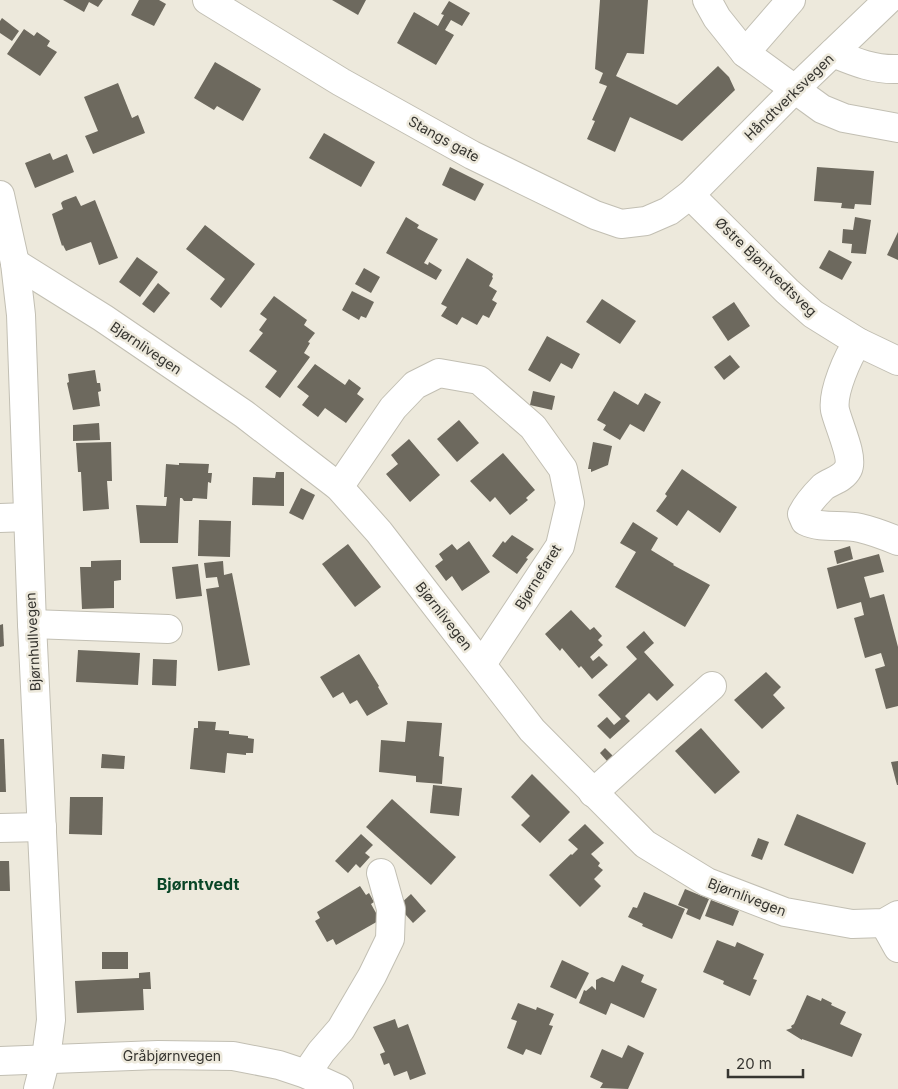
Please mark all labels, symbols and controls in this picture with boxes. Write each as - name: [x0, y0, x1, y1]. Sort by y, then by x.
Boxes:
- street label: Håndtverksvegen: [741, 50, 837, 143]
- street label: Stangs gate: [406, 112, 483, 165]
- street label: Østre Bjøntvedtsveg: [712, 214, 821, 320]
- street label: Bjørnlivegen: [107, 318, 185, 378]
- street label: Bjørnefaret: [511, 541, 564, 612]
- street label: Bjørnlivegen: [412, 578, 476, 653]
- street label: Bjørnhullvegen: [21, 592, 44, 692]
- district label: Bjørntvedt: [157, 874, 239, 894]
- street label: Bjørnlivegen: [706, 874, 789, 919]
- scale bar: [728, 1046, 803, 1078]
- street label: Gråbjørnvegen: [123, 1047, 221, 1064]
- text: 20 m: [736, 1054, 772, 1073]

